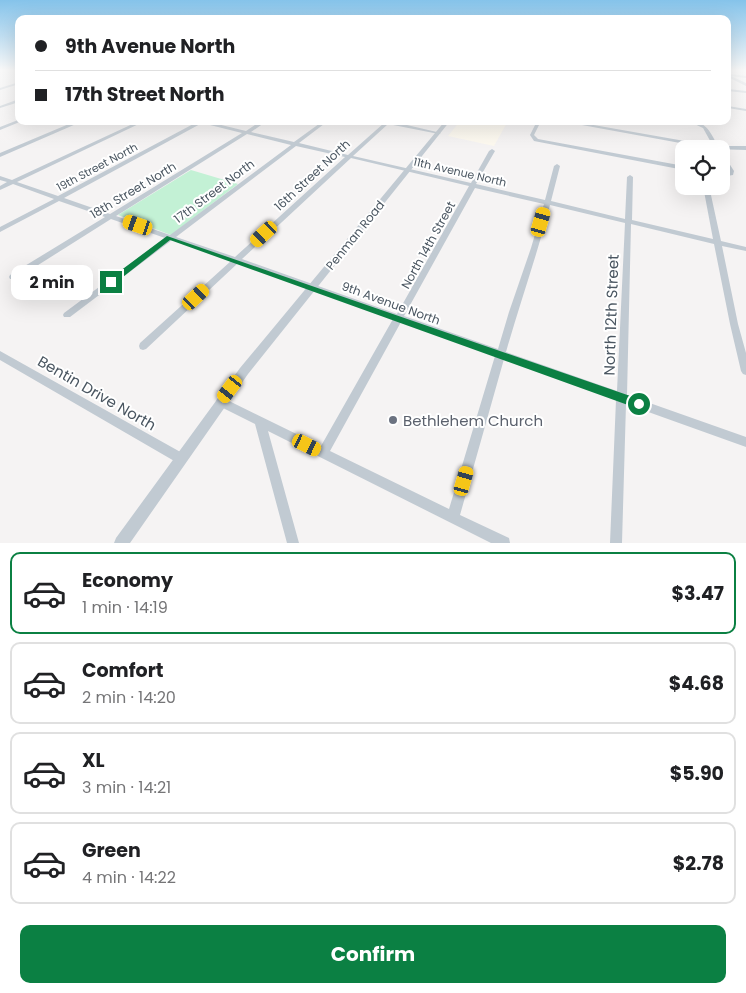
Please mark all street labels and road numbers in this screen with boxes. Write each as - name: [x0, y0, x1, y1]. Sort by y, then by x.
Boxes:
- street label: 16th Street North: [270, 135, 354, 215]
- street label: 19th Street North: [54, 139, 140, 195]
- street label: 11th Avenue North: [412, 153, 508, 191]
- street label: 17th Street North: [170, 155, 258, 227]
- street label: 18th Street North: [87, 158, 179, 222]
- street label: Penman Road: [322, 197, 388, 273]
- street label: North 14th Street: [397, 198, 459, 292]
- street label: North 12th Street: [598, 254, 624, 376]
- street label: 9th Avenue North: [339, 277, 443, 329]
- street label: Bentin Drive North: [34, 351, 160, 435]

